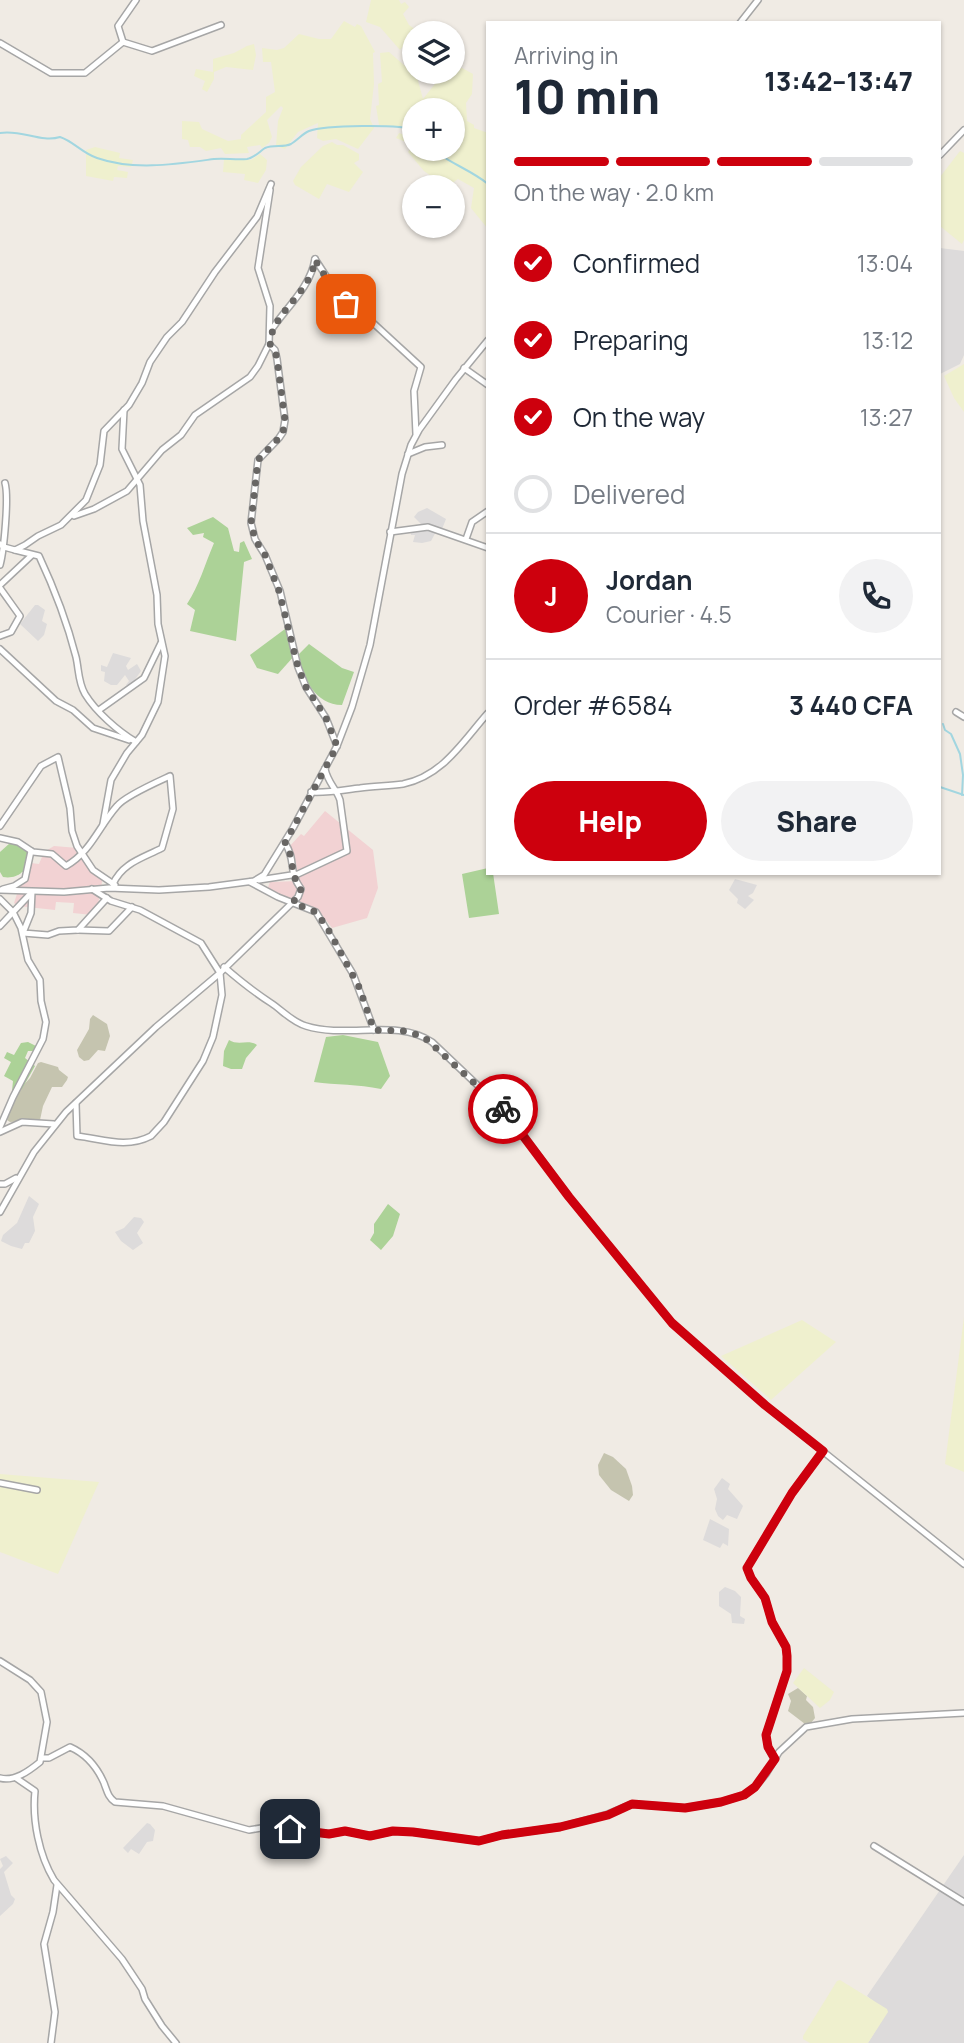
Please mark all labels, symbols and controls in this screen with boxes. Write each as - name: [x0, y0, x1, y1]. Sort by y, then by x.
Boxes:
- map controls: [402, 21, 465, 238]
- button: layers: [402, 21, 465, 84]
- text: Arriving in: [514, 39, 619, 71]
- text: 13:42–13:47: [764, 63, 913, 99]
- text: 10 min: [514, 65, 660, 128]
- button: +: [402, 98, 465, 161]
- button: −: [402, 175, 465, 238]
- text: On the way · 2.0 km: [514, 176, 714, 208]
- icon: check: [514, 244, 552, 282]
- text: Confirmed: [573, 245, 700, 281]
- text: 13:04: [857, 247, 913, 279]
- pin: [316, 274, 376, 334]
- icon: bag: [327, 285, 365, 323]
- icon: check: [514, 321, 552, 359]
- text: Preparing: [573, 322, 689, 358]
- text: 13:12: [862, 324, 913, 356]
- icon: check: [514, 398, 552, 436]
- text: On the way: [573, 399, 705, 435]
- text: 13:27: [860, 401, 913, 433]
- text: Delivered: [573, 476, 685, 512]
- button: phone: [839, 559, 913, 633]
- text: Jordan: [606, 562, 692, 598]
- text: J: [544, 578, 558, 614]
- text: Courier · 4.5: [606, 598, 732, 630]
- text: Order #6584: [514, 687, 673, 723]
- text: 3 440 CFA: [789, 687, 913, 723]
- button: Help: [514, 781, 707, 861]
- button: Share: [721, 781, 913, 861]
- courier: [468, 1074, 538, 1144]
- icon: bike: [484, 1090, 522, 1128]
- pin: [260, 1799, 320, 1859]
- icon: home: [271, 1810, 309, 1848]

